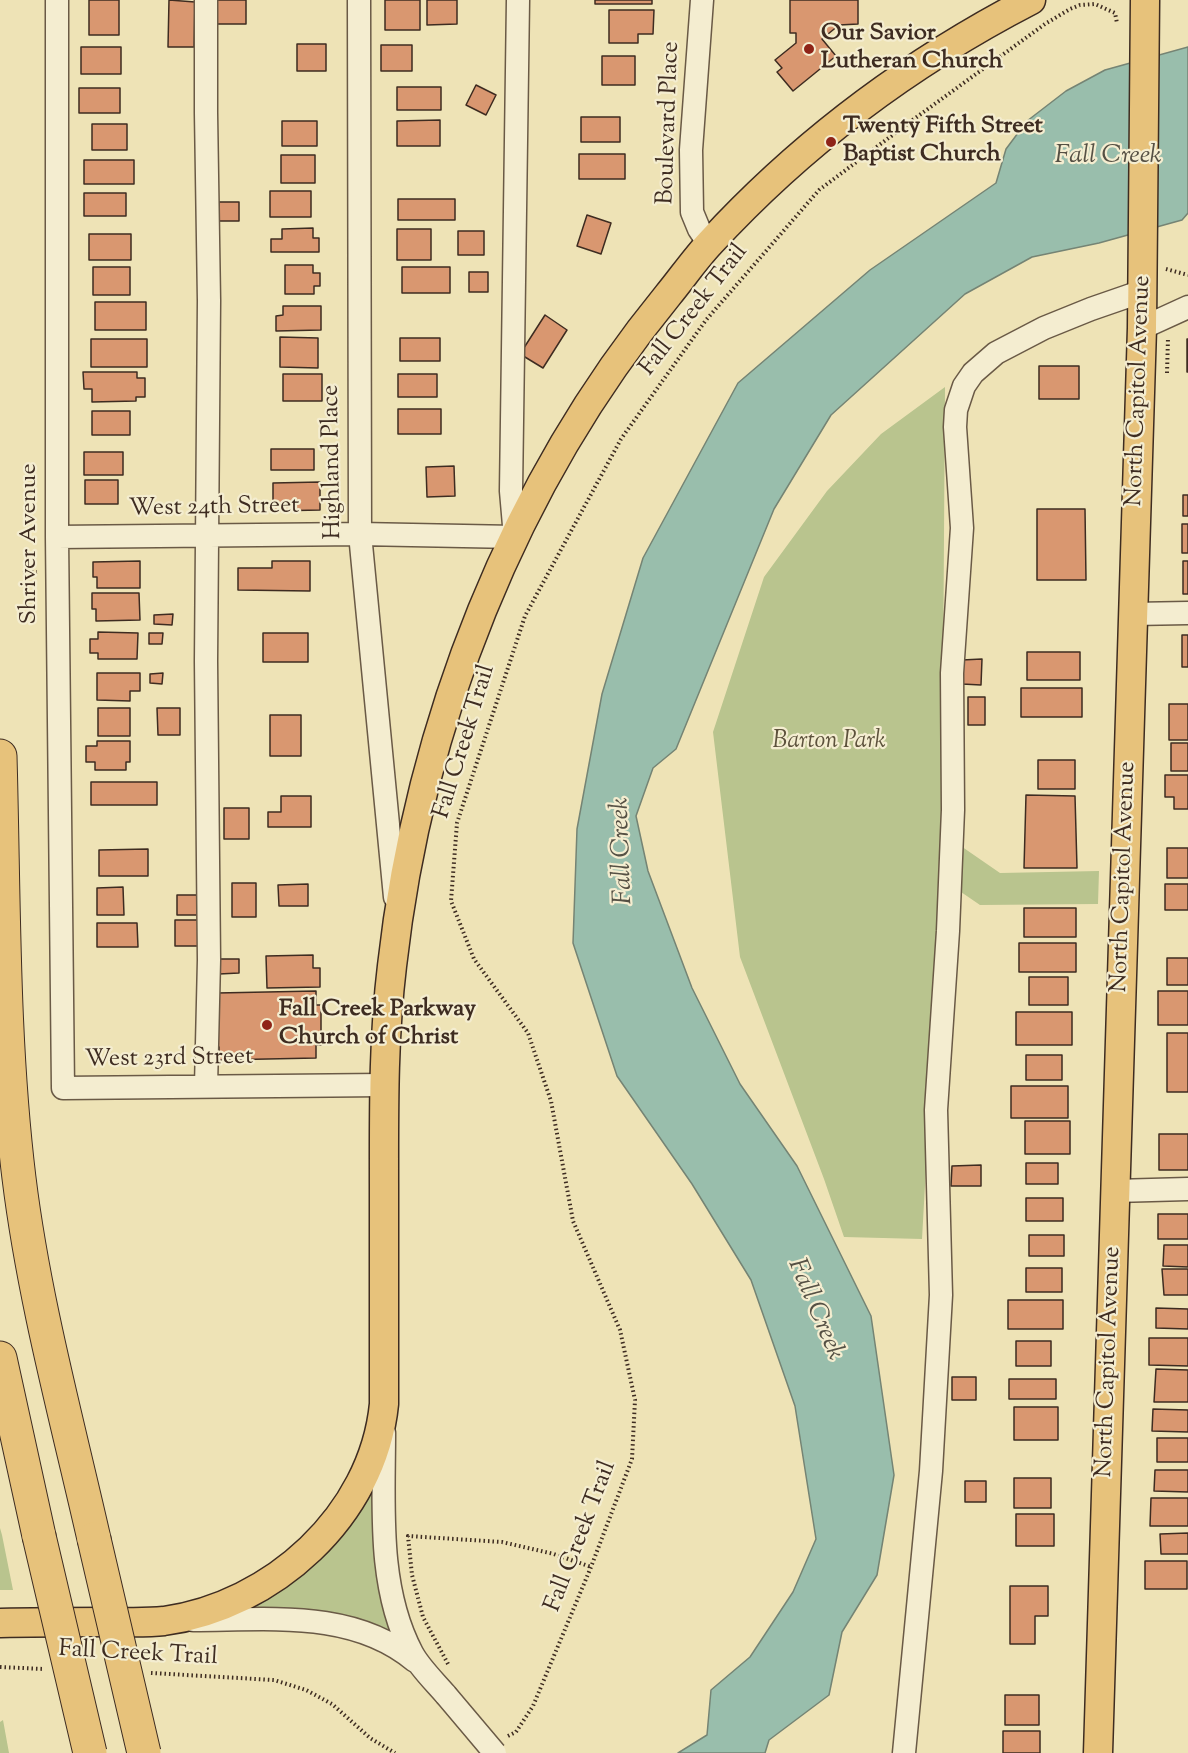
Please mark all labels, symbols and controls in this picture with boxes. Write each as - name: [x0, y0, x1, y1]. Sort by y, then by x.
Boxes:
- place label: Our Savior Lutheran Church: [821, 21, 1003, 77]
- street label: Boulevard Place: [653, 41, 687, 205]
- marker: Our Savior Lutheran Church: [802, 42, 816, 56]
- place label: Twenty Fifth Street Baptist Church: [843, 114, 1043, 170]
- marker: Twenty Fifth Street Baptist Church: [824, 135, 838, 149]
- water label: Fall Creek: [1054, 142, 1162, 174]
- street label: Fall Creek Trail: [635, 239, 755, 383]
- street label: North Capitol Avenue: [1122, 275, 1158, 507]
- street label: Highland Place: [318, 384, 350, 540]
- street label: Shriver Avenue: [17, 463, 45, 625]
- street label: West 24th Street: [128, 493, 300, 525]
- street label: Fall Creek Trail: [429, 662, 503, 822]
- park label: Barton Park: [772, 729, 886, 757]
- street label: North Capitol Avenue: [1107, 761, 1143, 993]
- water label: Fall Creek: [607, 797, 641, 905]
- place label: Fall Creek Parkway Church of Christ: [279, 997, 476, 1053]
- marker: Fall Creek Parkway Church of Christ: [260, 1018, 274, 1032]
- street label: West 23rd Street: [84, 1044, 254, 1076]
- street label: North Capitol Avenue: [1092, 1246, 1128, 1478]
- water label: Fall Creek: [779, 1255, 849, 1365]
- street label: Fall Creek Trail: [540, 1457, 624, 1617]
- street label: Fall Creek Trail: [58, 1636, 218, 1674]

